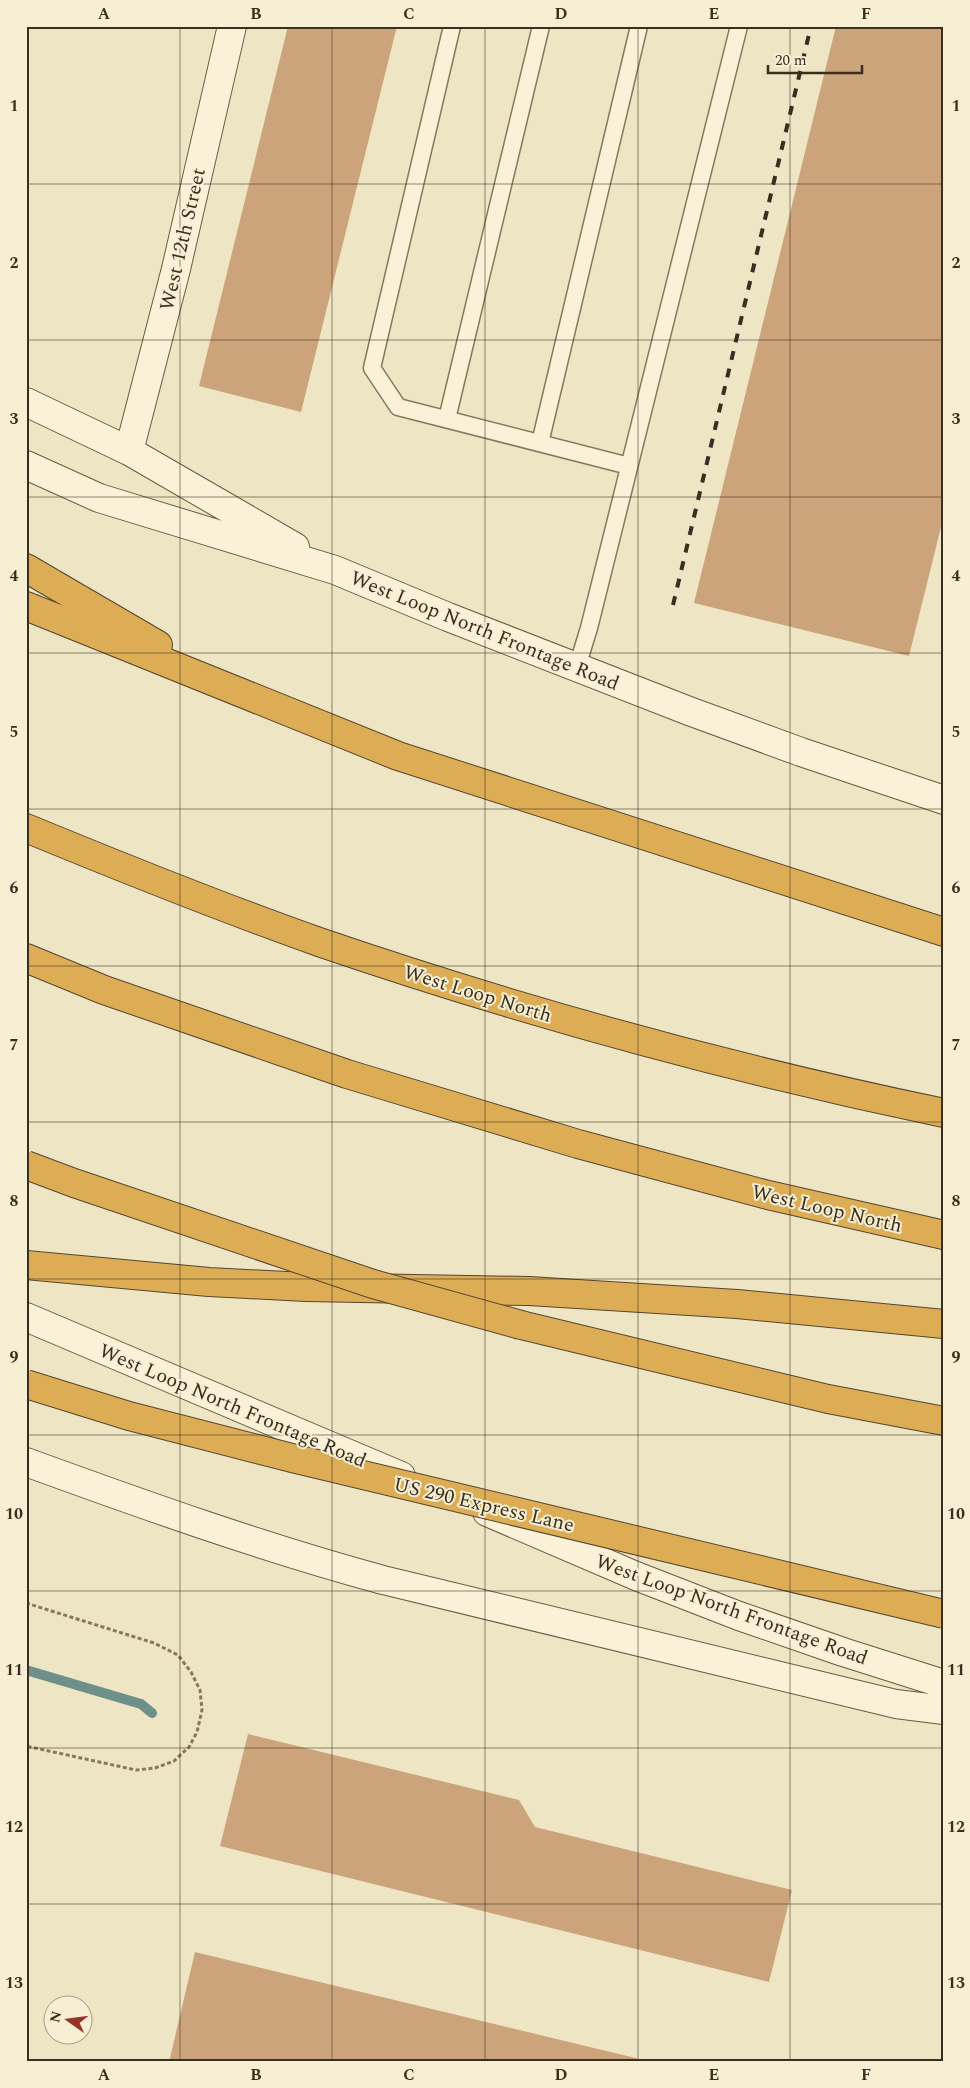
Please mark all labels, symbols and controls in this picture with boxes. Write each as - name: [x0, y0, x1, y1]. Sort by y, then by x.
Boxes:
- text: A: [98, 2, 111, 26]
- text: B: [250, 2, 262, 26]
- text: C: [403, 2, 415, 26]
- text: D: [555, 2, 568, 26]
- text: E: [709, 2, 719, 26]
- text: F: [861, 2, 871, 26]
- scale bar: [768, 42, 861, 74]
- text: 20 m: [775, 49, 807, 72]
- text: 1: [10, 94, 18, 118]
- text: 1: [952, 94, 960, 118]
- street label: West 12th Street: [152, 165, 214, 314]
- text: 2: [10, 251, 19, 275]
- text: 2: [952, 251, 961, 275]
- text: 3: [10, 407, 19, 431]
- text: 3: [952, 407, 961, 431]
- street label: West Loop North Frontage Road: [346, 563, 624, 699]
- text: 4: [10, 564, 19, 588]
- text: 4: [952, 564, 961, 588]
- text: 5: [10, 720, 18, 744]
- text: 5: [952, 720, 960, 744]
- text: 6: [10, 876, 19, 900]
- text: 6: [952, 876, 961, 900]
- street label: West Loop North: [400, 957, 556, 1031]
- text: 7: [10, 1033, 19, 1057]
- text: 7: [952, 1033, 961, 1057]
- street label: West Loop North: [749, 1177, 905, 1241]
- text: 8: [10, 1189, 19, 1213]
- text: 8: [952, 1189, 961, 1213]
- street label: West Loop North Frontage Road: [94, 1336, 371, 1476]
- text: 9: [10, 1345, 19, 1369]
- text: 9: [952, 1345, 961, 1369]
- street label: US 290 Express Lane: [390, 1470, 577, 1540]
- text: 10: [5, 1502, 23, 1526]
- text: 10: [947, 1502, 965, 1526]
- street label: West Loop North Frontage Road: [591, 1547, 872, 1673]
- text: 11: [5, 1658, 23, 1682]
- text: 11: [947, 1658, 965, 1682]
- text: 12: [5, 1815, 23, 1839]
- text: 12: [947, 1815, 965, 1839]
- text: 13: [5, 1971, 23, 1995]
- text: 13: [947, 1971, 965, 1995]
- north arrow: [42, 1996, 92, 2046]
- text: N: [44, 2009, 67, 2025]
- text: A: [98, 2063, 111, 2087]
- text: B: [250, 2063, 262, 2087]
- text: C: [403, 2063, 415, 2087]
- text: D: [555, 2063, 568, 2087]
- text: E: [709, 2063, 719, 2087]
- text: F: [861, 2063, 871, 2087]

